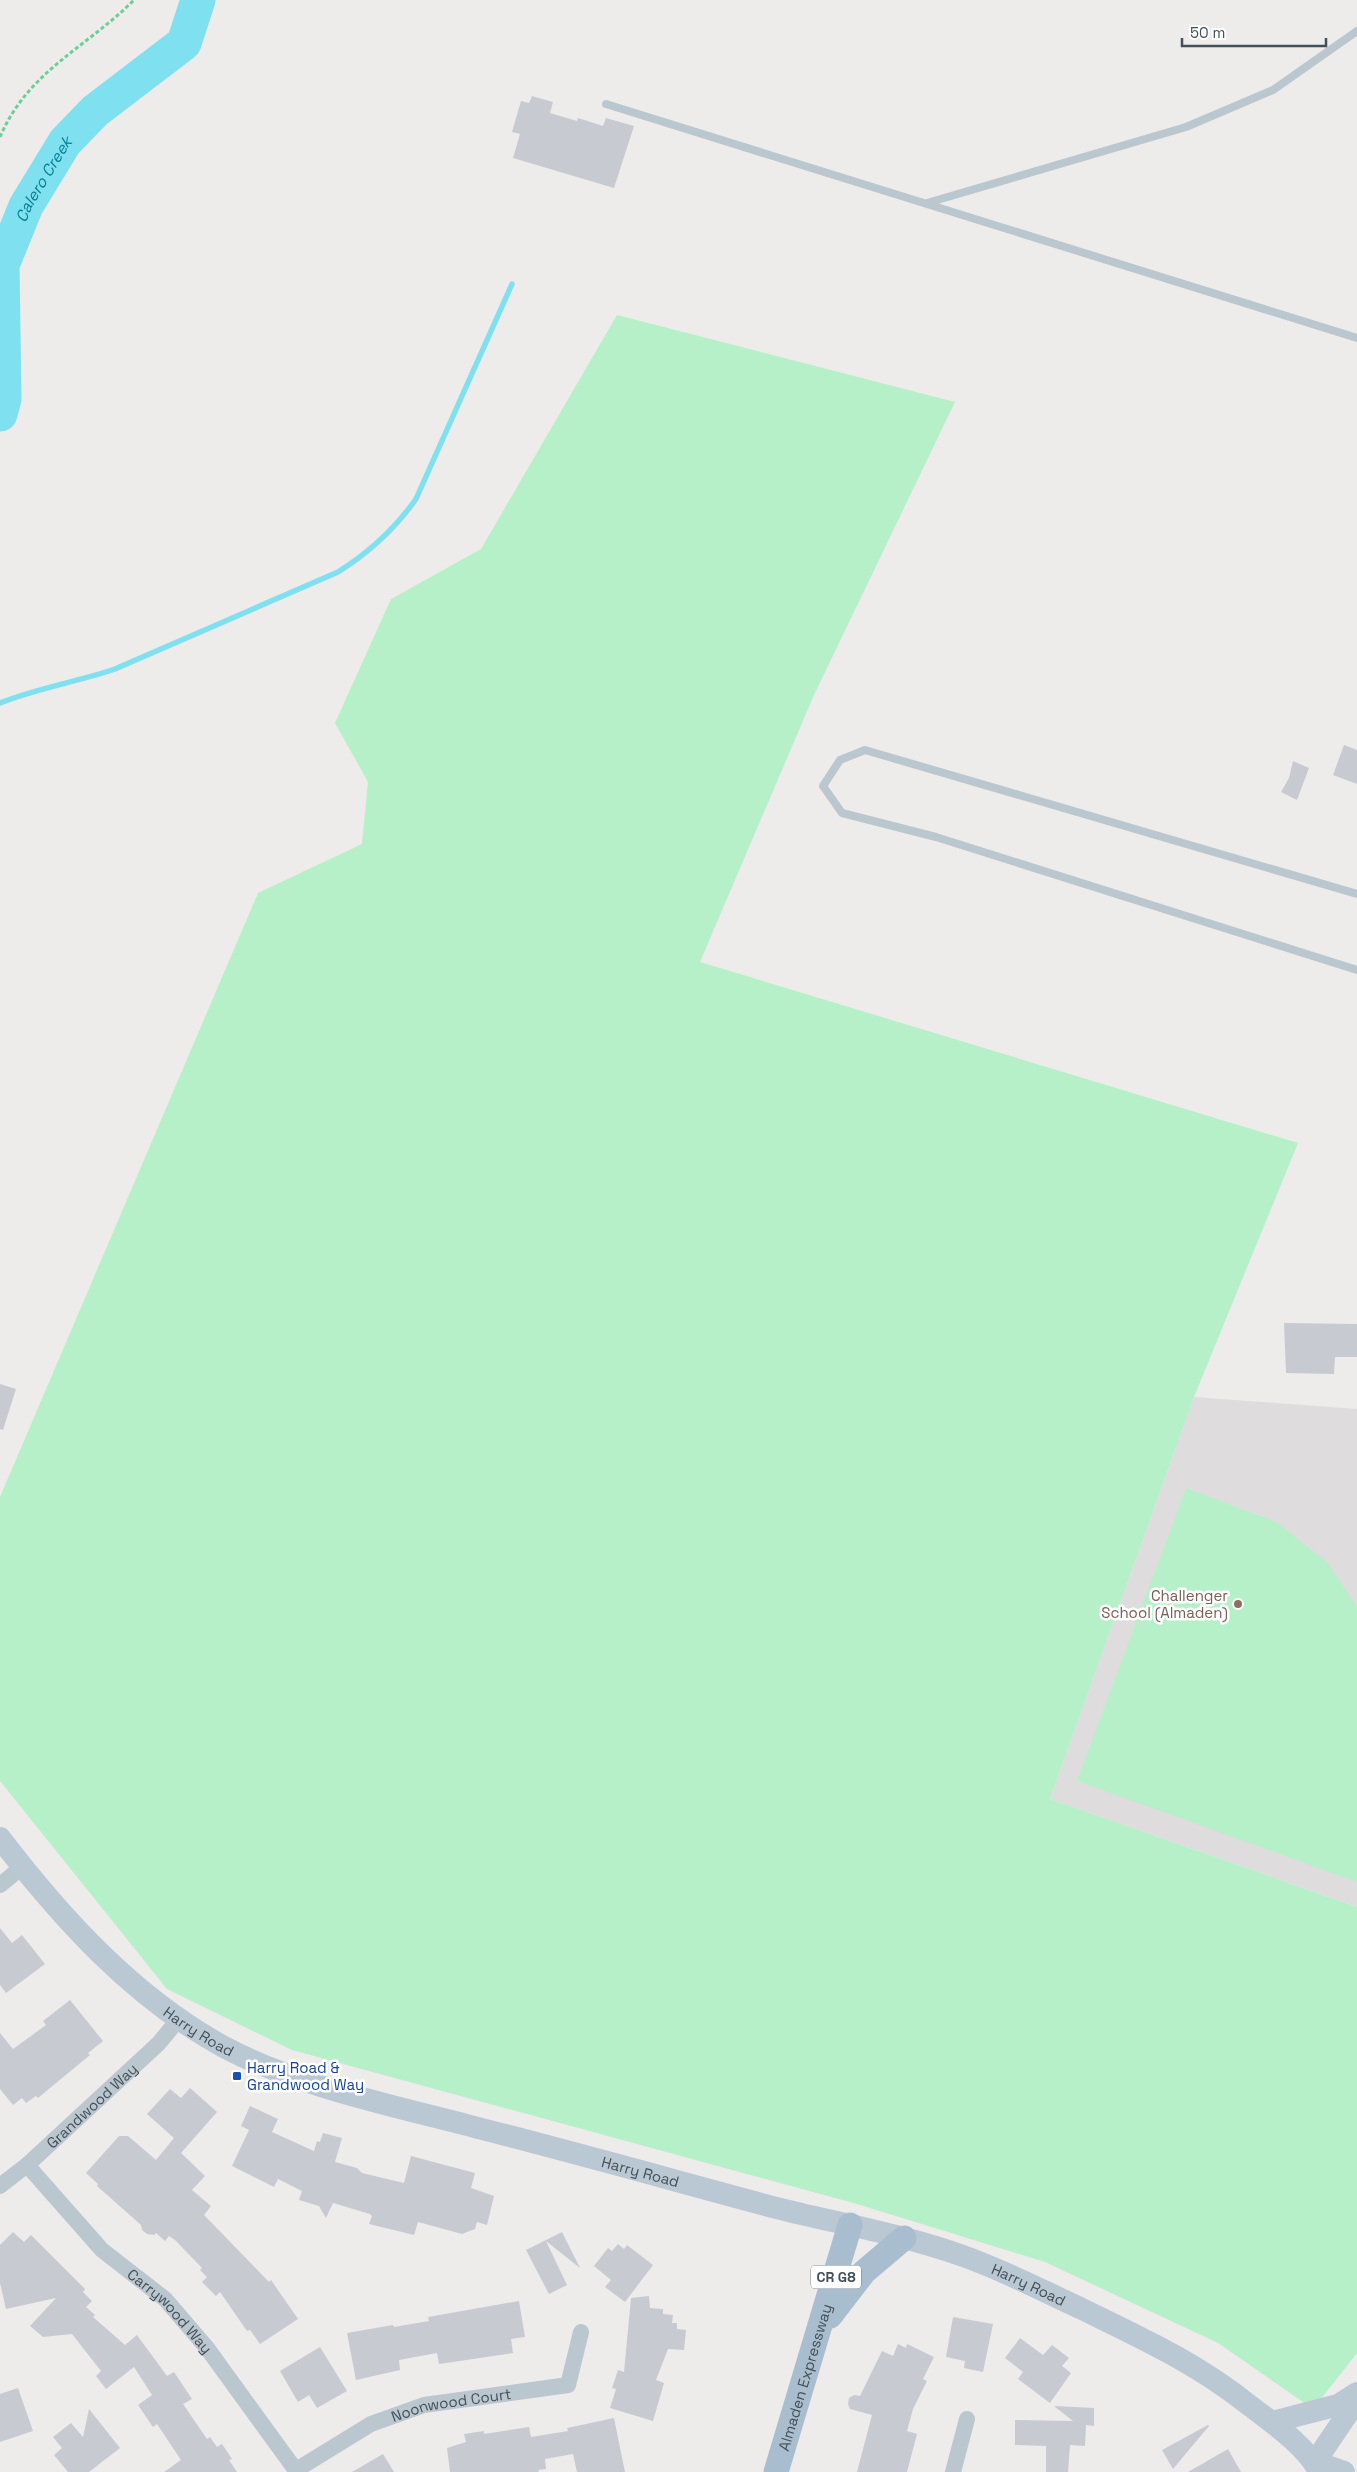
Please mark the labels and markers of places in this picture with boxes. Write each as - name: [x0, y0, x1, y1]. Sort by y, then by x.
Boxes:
- place label: Challenger School (Almaden): [1101, 1586, 1228, 1623]
- marker: Challenger School (Almaden): [1232, 1598, 1244, 1610]
- place label: Harry Road & Grandwood Way: [247, 2058, 364, 2094]
- marker: Harry Road & Grandwood Way: [231, 2070, 243, 2082]

